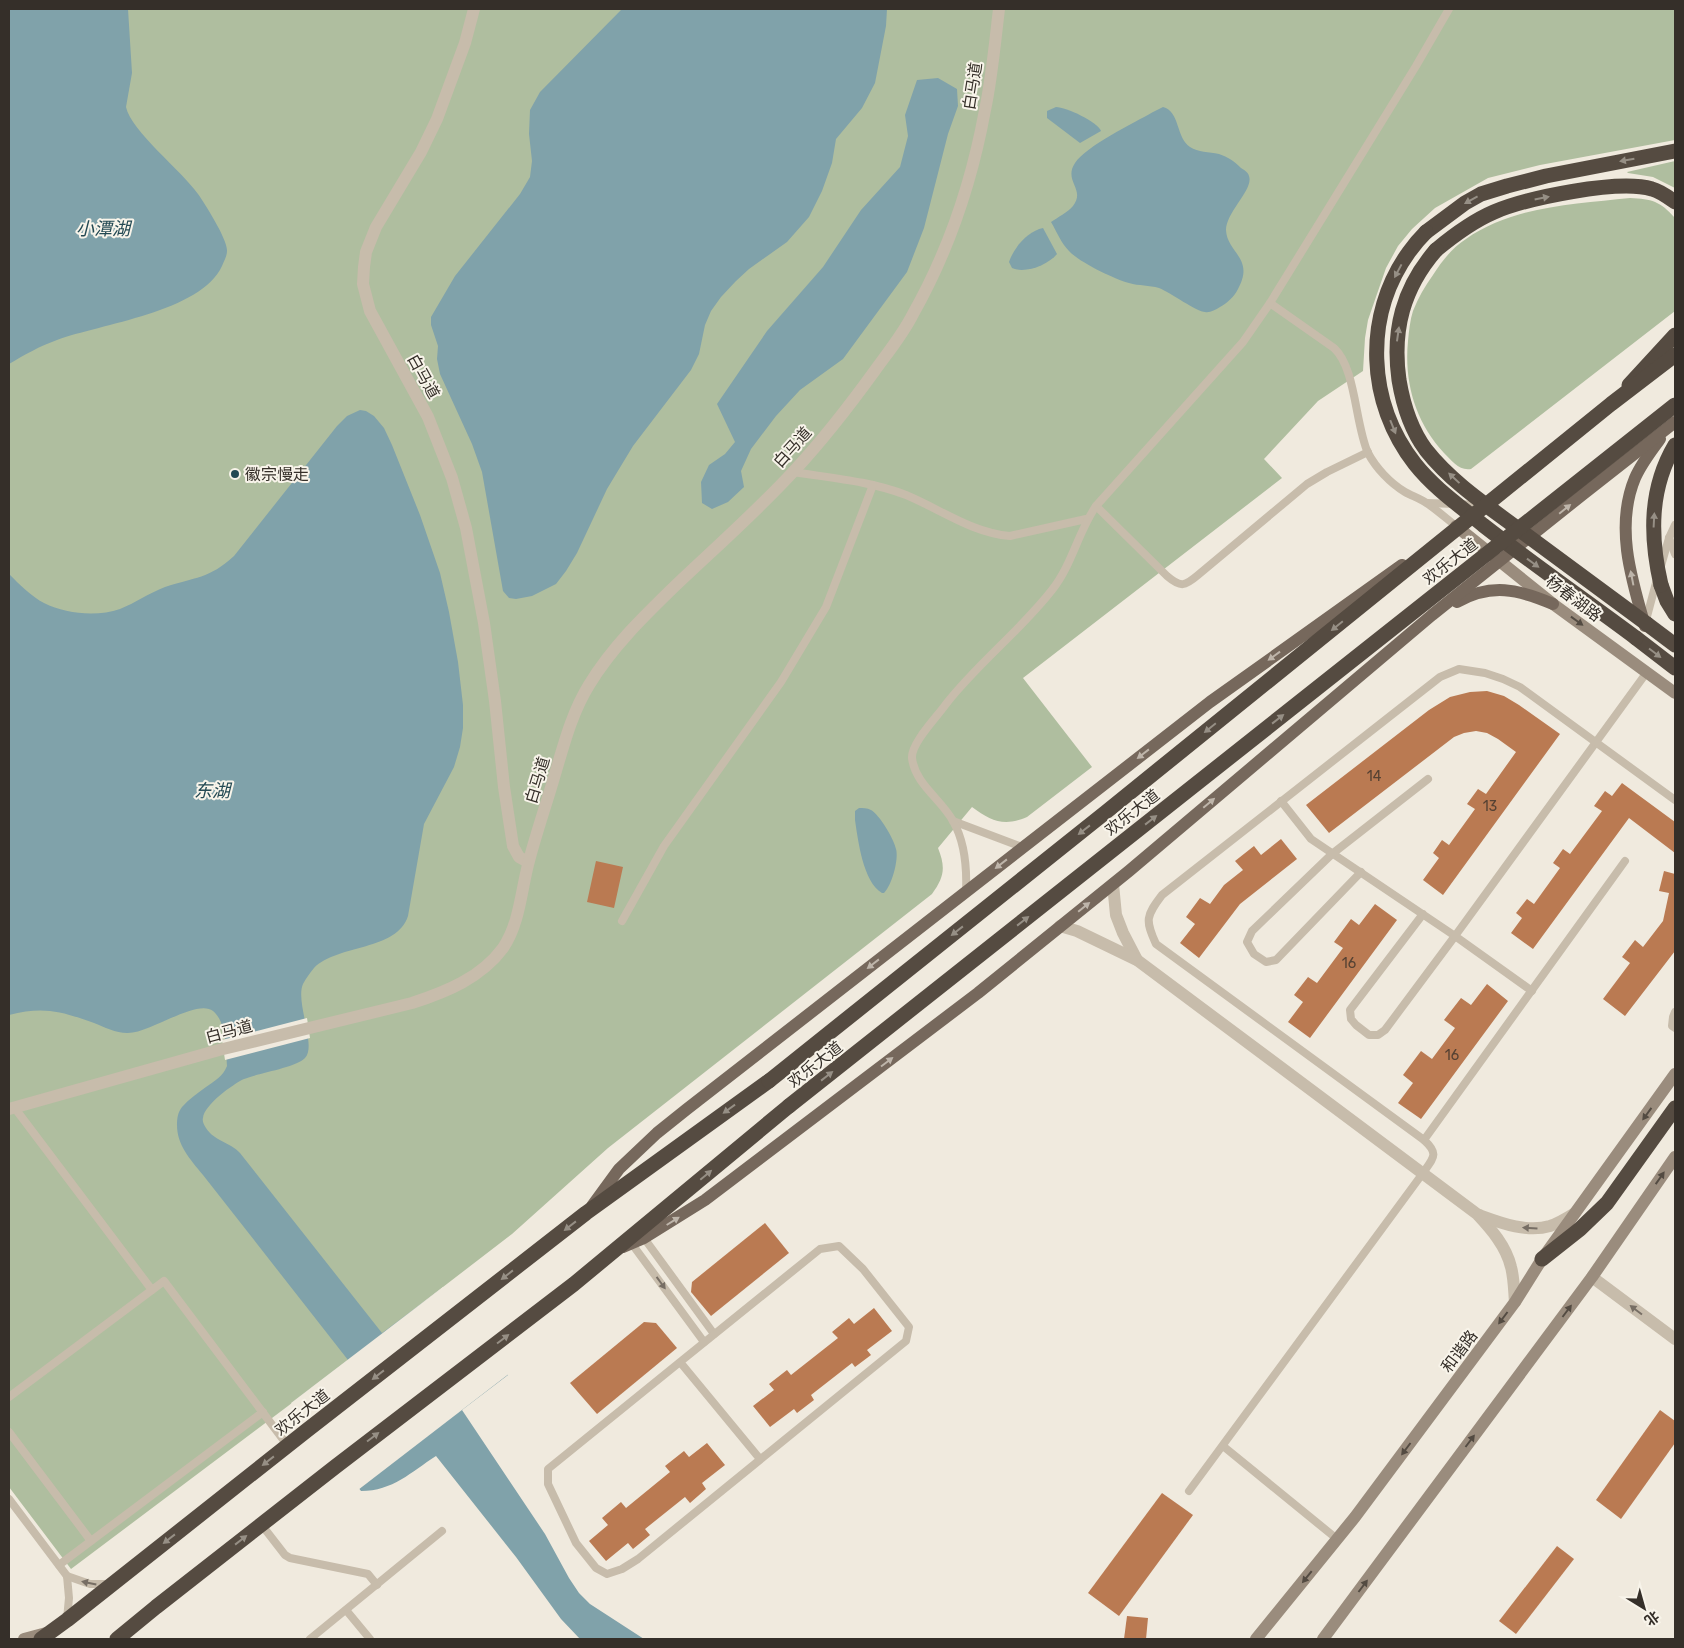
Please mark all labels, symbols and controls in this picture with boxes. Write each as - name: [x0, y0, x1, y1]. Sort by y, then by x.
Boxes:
- street label: 白马道: [959, 61, 986, 111]
- one-way arrow: [1619, 156, 1635, 164]
- one-way arrow: [1534, 194, 1549, 202]
- one-way arrow: [1464, 196, 1477, 205]
- water label: 小潭湖: [76, 218, 133, 240]
- one-way arrow: [1394, 264, 1402, 278]
- one-way arrow: [1394, 325, 1402, 341]
- street label: 白马道: [404, 351, 444, 402]
- one-way arrow: [1390, 420, 1398, 434]
- street label: 白马道: [769, 423, 815, 472]
- place label: 徽宗慢走: [245, 465, 309, 484]
- marker: 徽宗慢走: [229, 468, 241, 480]
- one-way arrow: [1449, 472, 1461, 484]
- one-way arrow: [1558, 503, 1571, 514]
- one-way arrow: [1650, 512, 1658, 528]
- street label: 欢乐大道: [1419, 534, 1481, 589]
- one-way arrow: [1527, 558, 1540, 568]
- one-way arrow: [1628, 571, 1636, 586]
- street label: 杨春湖路: [1542, 572, 1605, 625]
- one-way arrow: [1570, 616, 1583, 626]
- one-way arrow: [1330, 620, 1343, 631]
- one-way arrow: [1648, 648, 1662, 658]
- one-way arrow: [1267, 651, 1281, 661]
- one-way arrow: [1271, 714, 1284, 725]
- one-way arrow: [1204, 723, 1217, 734]
- one-way arrow: [1137, 748, 1150, 759]
- street label: 白马道: [521, 754, 554, 806]
- house number: 14: [1367, 768, 1382, 785]
- water label: 东湖: [194, 780, 233, 802]
- street label: 欢乐大道: [1101, 785, 1163, 840]
- one-way arrow: [1202, 798, 1215, 809]
- house number: 13: [1483, 798, 1497, 815]
- one-way arrow: [1144, 815, 1157, 826]
- one-way arrow: [1078, 825, 1091, 836]
- one-way arrow: [995, 858, 1008, 869]
- one-way arrow: [1077, 902, 1090, 913]
- one-way arrow: [1016, 916, 1030, 926]
- one-way arrow: [951, 926, 964, 937]
- house number: 16: [1342, 955, 1356, 972]
- one-way arrow: [866, 959, 880, 969]
- street label: 白马道: [203, 1016, 255, 1047]
- street label: 欢乐大道: [784, 1037, 846, 1092]
- house number: 16: [1445, 1047, 1459, 1064]
- one-way arrow: [880, 1056, 893, 1067]
- one-way arrow: [820, 1071, 834, 1081]
- one-way arrow: [723, 1104, 736, 1115]
- one-way arrow: [1642, 1107, 1652, 1121]
- one-way arrow: [699, 1169, 712, 1180]
- one-way arrow: [1655, 1171, 1665, 1185]
- one-way arrow: [666, 1216, 679, 1225]
- one-way arrow: [563, 1220, 576, 1231]
- one-way arrow: [1522, 1223, 1538, 1231]
- one-way arrow: [500, 1269, 513, 1280]
- one-way arrow: [656, 1276, 666, 1290]
- one-way arrow: [1561, 1305, 1572, 1318]
- one-way arrow: [1629, 1305, 1643, 1315]
- one-way arrow: [1498, 1311, 1509, 1324]
- street label: 和谐路: [1437, 1326, 1481, 1376]
- one-way arrow: [496, 1334, 510, 1344]
- one-way arrow: [372, 1369, 385, 1380]
- street label: 欢乐大道: [271, 1385, 333, 1440]
- one-way arrow: [366, 1432, 379, 1443]
- one-way arrow: [1465, 1434, 1475, 1448]
- one-way arrow: [1401, 1442, 1411, 1456]
- one-way arrow: [261, 1456, 275, 1466]
- one-way arrow: [163, 1533, 176, 1544]
- one-way arrow: [234, 1535, 248, 1545]
- one-way arrow: [1301, 1570, 1312, 1583]
- one-way arrow: [82, 1579, 97, 1587]
- one-way arrow: [1357, 1580, 1368, 1593]
- north arrow: [1619, 1583, 1669, 1633]
- text: 北: [1641, 1607, 1662, 1629]

